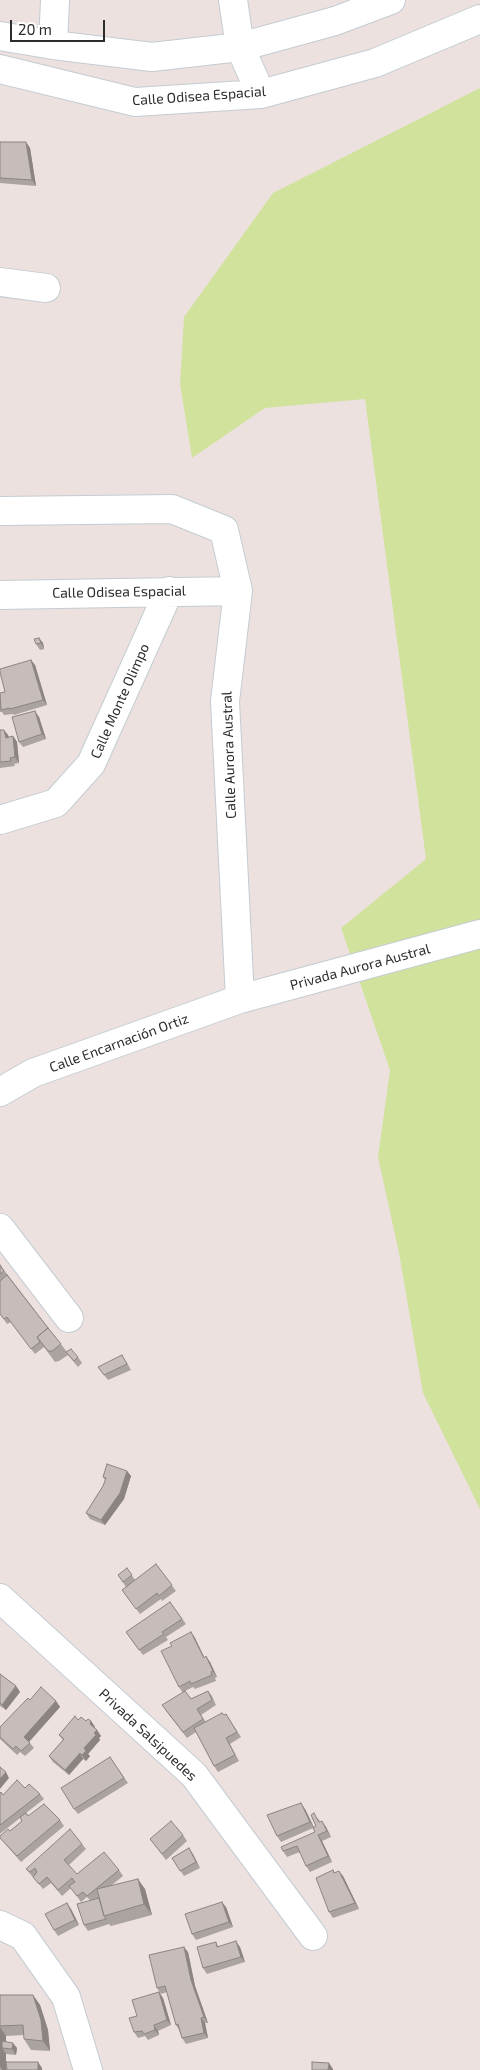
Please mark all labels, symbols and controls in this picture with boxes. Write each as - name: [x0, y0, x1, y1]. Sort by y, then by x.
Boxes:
- scale bar: [12, 10, 108, 42]
- text: 20 m: [18, 20, 52, 38]
- street label: Calle Odisea Espacial: [132, 83, 266, 109]
- street label: Calle Odisea Espacial: [52, 582, 186, 602]
- street label: Calle Monte Olimpo: [87, 641, 153, 761]
- street label: Calle Aurora Austral: [218, 691, 240, 819]
- street label: Privada Aurora Austral: [288, 940, 432, 994]
- street label: Calle Encarnación Ortiz: [47, 1010, 191, 1076]
- street label: Privada Salsipuedes: [96, 1685, 200, 1785]

